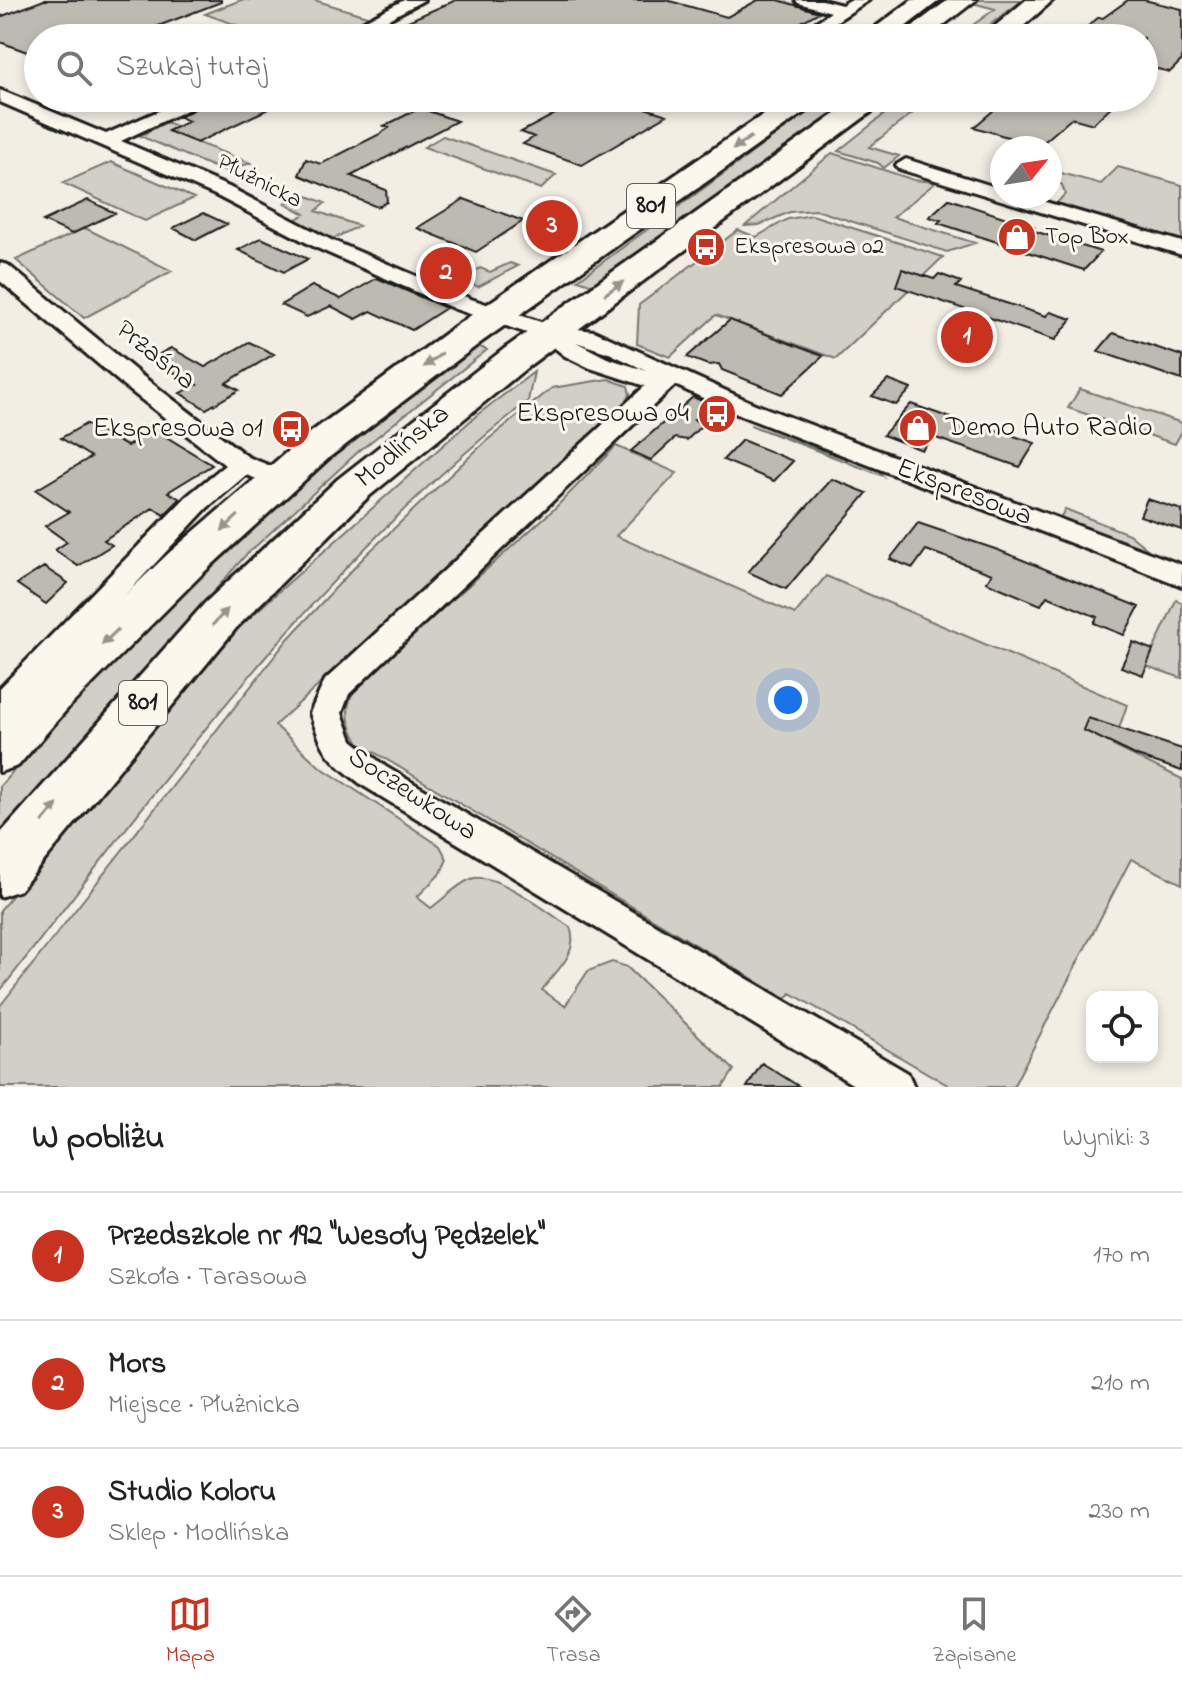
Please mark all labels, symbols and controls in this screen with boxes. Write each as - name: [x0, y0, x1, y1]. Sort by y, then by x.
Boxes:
- search box: [24, 24, 1158, 112]
- icon: search: [52, 46, 96, 90]
- text: Szukaj tutaj: [116, 46, 267, 90]
- one-way arrow: [732, 134, 753, 150]
- north arrow: [990, 136, 1062, 208]
- street label: Płużnicka: [210, 146, 308, 218]
- road number: 801: [627, 184, 675, 228]
- pin: 3: [526, 196, 578, 256]
- shop icon: Top Box: [996, 216, 1038, 258]
- place label: Top Box: [1045, 220, 1129, 255]
- bus stop icon: Ekspresowa 02: [685, 226, 727, 268]
- place label: Ekspresowa 02: [734, 230, 884, 265]
- pin: 2: [420, 243, 472, 303]
- one-way arrow: [603, 280, 625, 296]
- pin: 1: [941, 307, 993, 367]
- street label: Przaśna: [106, 311, 204, 401]
- one-way arrow: [423, 352, 443, 368]
- bus stop icon: Ekspresowa 04: [696, 393, 738, 435]
- place label: Ekspresowa 04: [516, 394, 689, 435]
- street label: Modlińska: [347, 395, 459, 499]
- shop icon: Demo Auto Radio: [897, 407, 939, 449]
- bus stop icon: Ekspresowa 01: [270, 408, 312, 450]
- place label: Demo Auto Radio: [945, 408, 1152, 449]
- place label: Ekspresowa 01: [93, 409, 263, 450]
- street label: Ekspresowa: [890, 448, 1038, 538]
- one-way arrow: [220, 513, 239, 531]
- one-way arrow: [211, 608, 229, 627]
- one-way arrow: [101, 627, 120, 646]
- your location: [768, 680, 808, 720]
- road number: 801: [119, 681, 167, 725]
- street label: Soczewkowa: [339, 738, 485, 852]
- one-way arrow: [41, 804, 58, 824]
- map controls: [1086, 991, 1158, 1063]
- button: locate: [1086, 991, 1158, 1063]
- text: W pobliżu: [32, 1114, 164, 1164]
- text: Wyniki: 3: [1062, 1120, 1150, 1158]
- text: Przedszkole nr 192 "Wesoły Pędzelek": [108, 1215, 545, 1259]
- text: 1: [54, 1237, 62, 1275]
- text: 170 m: [1093, 1237, 1150, 1275]
- text: Szkoła · Tarasowa: [108, 1259, 307, 1297]
- text: Mors: [108, 1343, 166, 1387]
- text: 2: [52, 1365, 64, 1403]
- text: 210 m: [1091, 1365, 1150, 1403]
- text: Miejsce · Płużnicka: [108, 1387, 300, 1425]
- text: Studio Koloru: [108, 1471, 276, 1515]
- text: 3: [53, 1493, 63, 1531]
- text: 230 m: [1088, 1493, 1150, 1531]
- text: Sklep · Modlińska: [108, 1515, 289, 1553]
- tab: Mapa: [166, 1592, 215, 1672]
- tab: Trasa: [546, 1592, 601, 1672]
- tab: Zapisane: [932, 1592, 1016, 1672]

